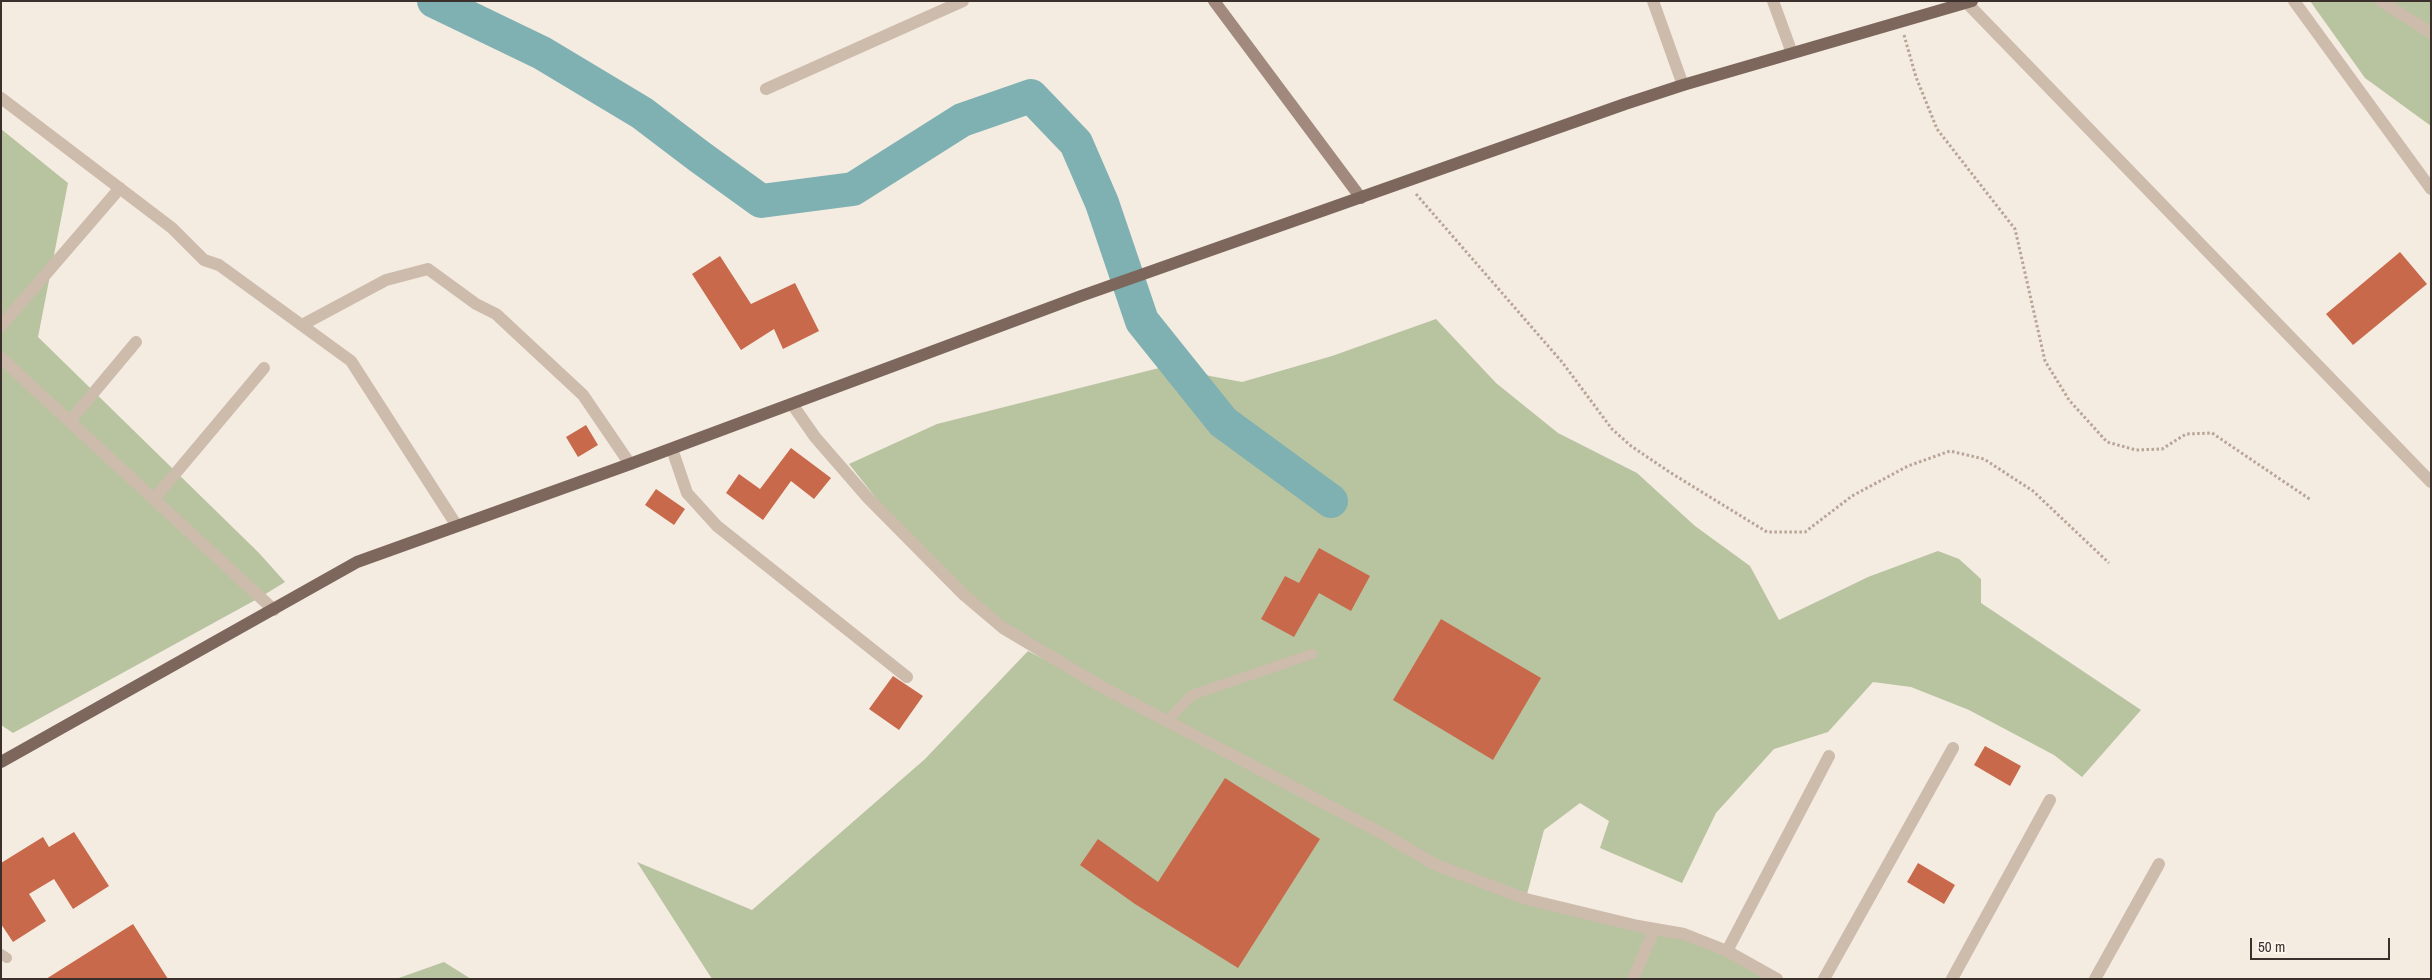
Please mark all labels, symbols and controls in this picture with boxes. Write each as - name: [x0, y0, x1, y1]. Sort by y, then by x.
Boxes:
- scale bar: [2252, 928, 2392, 960]
- text: 50 m: [2258, 936, 2285, 957]

